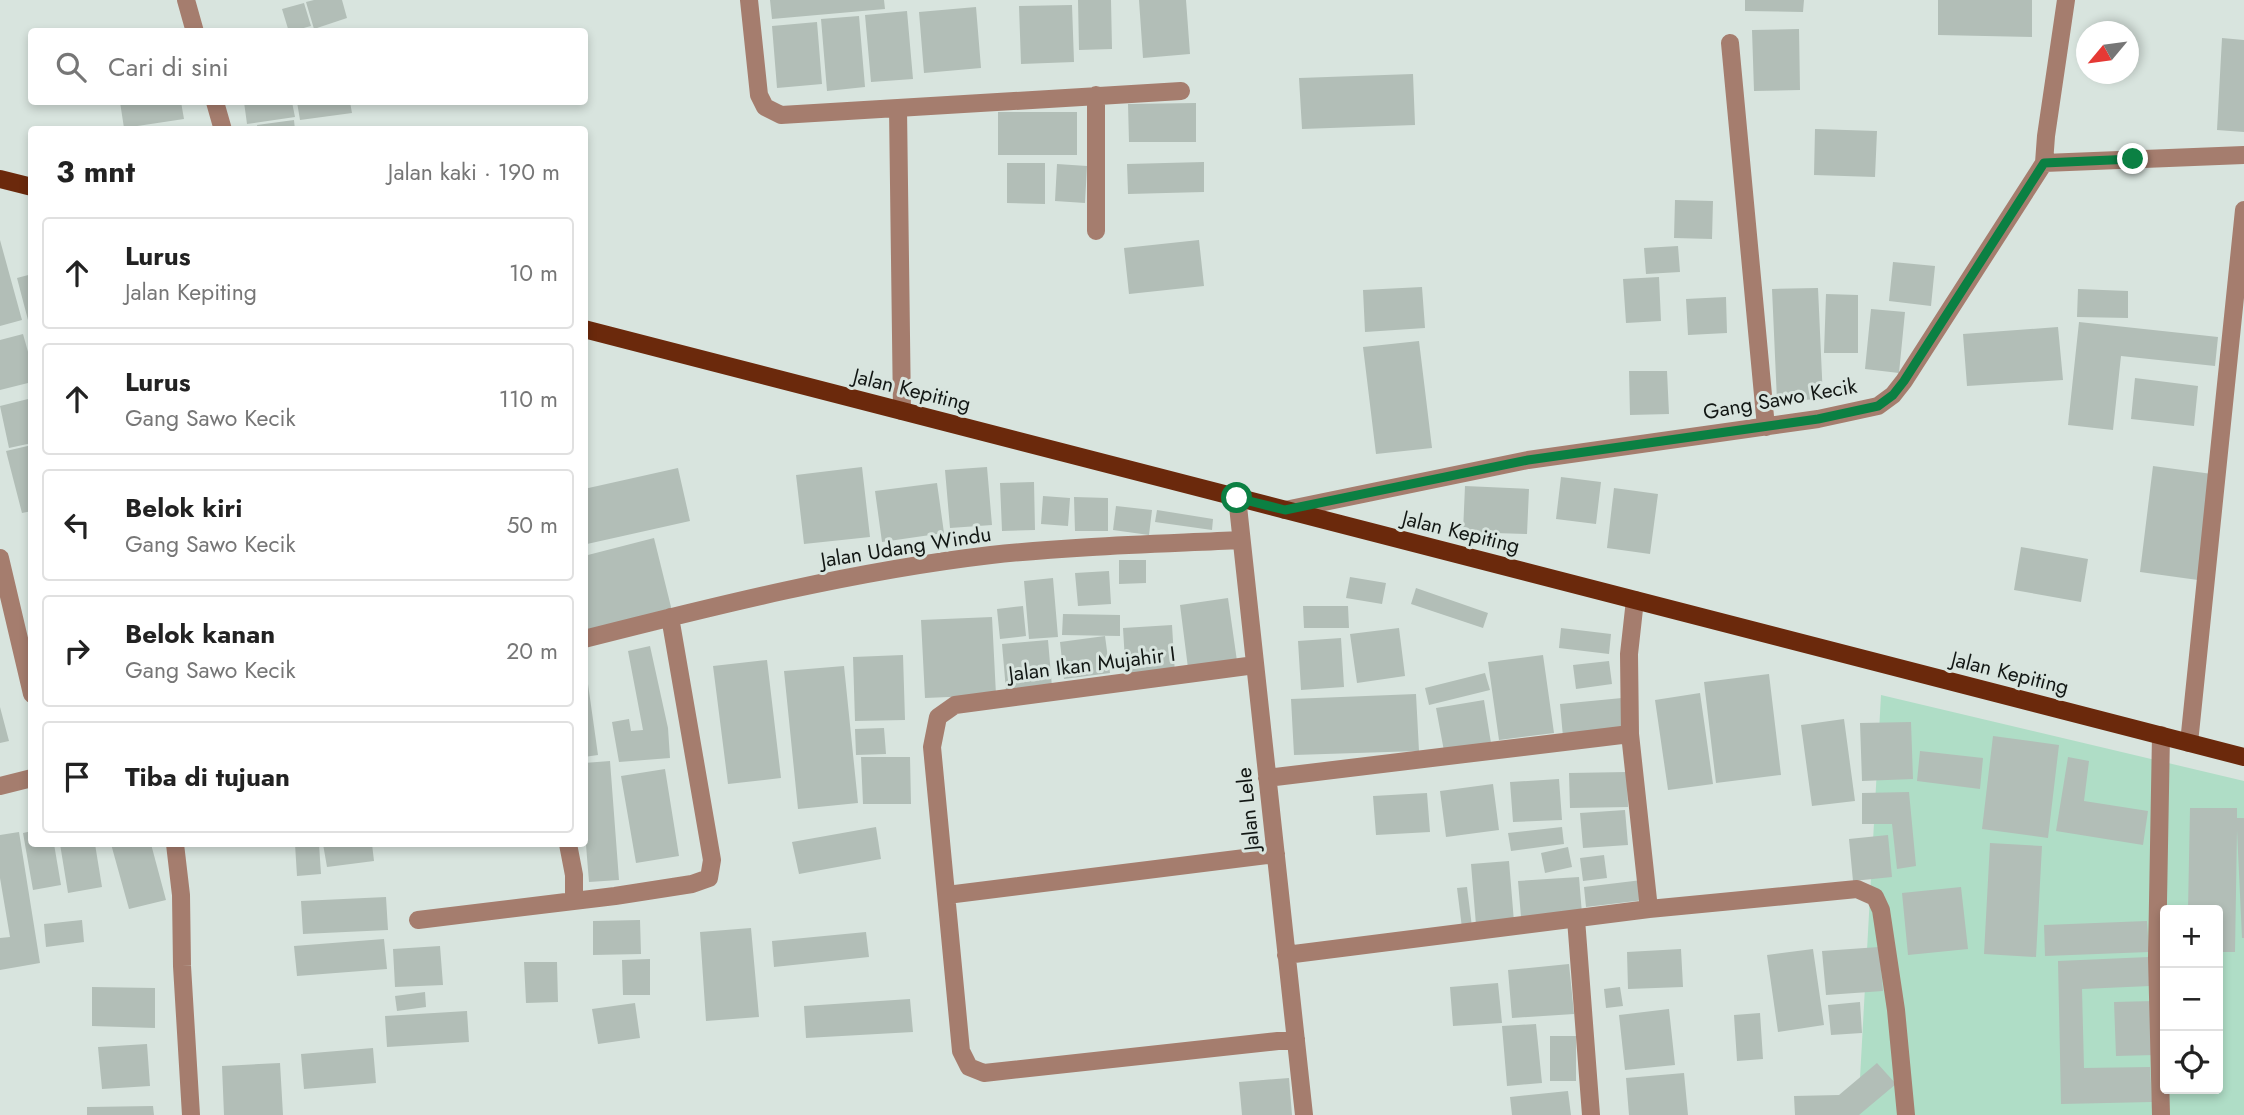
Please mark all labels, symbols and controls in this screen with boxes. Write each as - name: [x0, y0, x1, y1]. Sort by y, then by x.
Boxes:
- north arrow: [2076, 21, 2139, 84]
- search box: [28, 28, 588, 105]
- icon: search: [52, 48, 90, 86]
- text: Cari di sini: [108, 48, 229, 86]
- route end: [2117, 143, 2148, 174]
- text: 3 mnt: [56, 150, 135, 193]
- text: Jalan kaki · 190 m: [388, 155, 560, 189]
- text: Lurus: [125, 237, 191, 275]
- icon: ahead: [58, 254, 96, 292]
- text: 10 m: [509, 256, 558, 290]
- text: Jalan Kepiting: [125, 275, 257, 309]
- street label: Jalan Kepiting: [847, 360, 974, 419]
- text: Lurus: [125, 363, 191, 401]
- street label: Gang Sawo Kecik: [1701, 371, 1860, 427]
- icon: ahead: [58, 380, 96, 418]
- text: 110 m: [499, 382, 558, 416]
- text: Gang Sawo Kecik: [125, 401, 296, 435]
- route start: [1221, 482, 1252, 513]
- text: Belok kiri: [125, 489, 242, 527]
- street label: Jalan Kepiting: [1396, 502, 1523, 561]
- icon: left: [58, 506, 96, 544]
- text: 50 m: [506, 508, 558, 542]
- street label: Jalan Udang Windu: [816, 519, 993, 576]
- text: Gang Sawo Kecik: [125, 527, 296, 561]
- text: Belok kanan: [125, 615, 275, 653]
- icon: right: [58, 632, 96, 670]
- text: 20 m: [506, 634, 558, 668]
- street label: Jalan Ikan Mujahir I: [1004, 639, 1177, 689]
- street label: Jalan Kepiting: [1945, 643, 2072, 702]
- text: Gang Sawo Kecik: [125, 653, 296, 687]
- icon: arrive: [58, 758, 96, 796]
- text: Tiba di tujuan: [125, 758, 290, 796]
- street label: Jalan Lele: [1229, 766, 1268, 855]
- map controls: [2160, 905, 2223, 1094]
- button: +: [2160, 905, 2223, 968]
- button: −: [2160, 968, 2223, 1031]
- button: locate: [2160, 1031, 2223, 1094]

